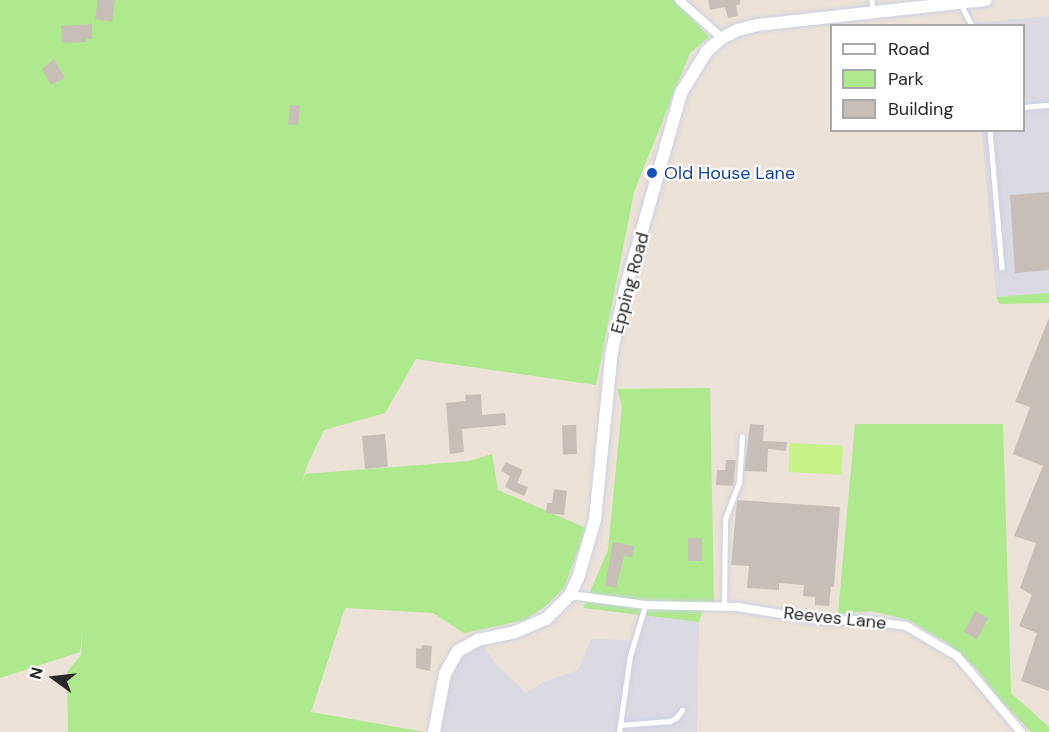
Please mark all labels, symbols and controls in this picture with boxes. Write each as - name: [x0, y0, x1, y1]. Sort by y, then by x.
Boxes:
- legend: [830, 24, 1025, 132]
- text: Road: [888, 37, 930, 61]
- text: Park: [888, 67, 924, 91]
- text: Building: [888, 97, 953, 121]
- place label: Old House Lane: [664, 162, 795, 184]
- marker: Old House Lane: [645, 166, 659, 180]
- street label: Epping Road: [606, 230, 654, 336]
- street label: Reeves Lane: [783, 602, 887, 634]
- north arrow: [24, 648, 84, 708]
- text: N: [24, 665, 48, 682]

